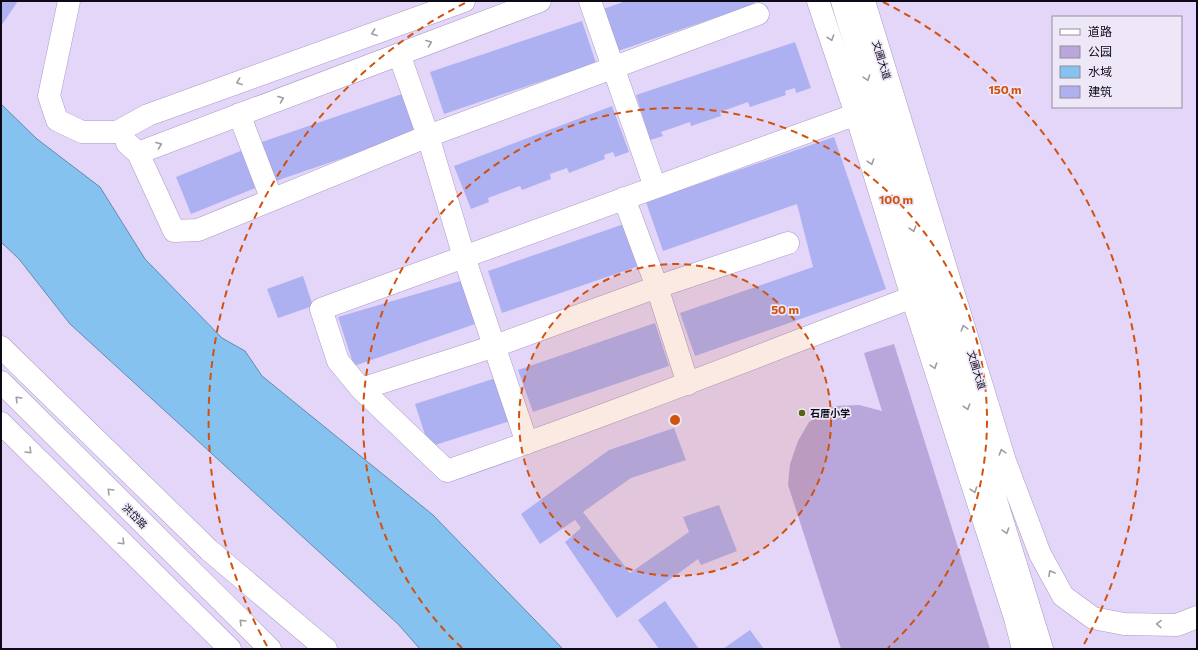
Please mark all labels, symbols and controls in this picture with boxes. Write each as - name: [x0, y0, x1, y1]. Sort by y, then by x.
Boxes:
- legend: [1052, 16, 1182, 108]
- text: 道路: [1088, 24, 1112, 38]
- one-way arrow: [371, 29, 378, 37]
- one-way arrow: [826, 34, 834, 41]
- one-way arrow: [425, 39, 432, 47]
- street label: 文圃大道: [870, 39, 894, 81]
- text: 公园: [1088, 44, 1112, 58]
- text: 水域: [1088, 64, 1112, 78]
- one-way arrow: [862, 75, 871, 82]
- one-way arrow: [236, 78, 243, 86]
- text: 150 m: [988, 82, 1022, 96]
- text: 建筑: [1088, 84, 1112, 98]
- one-way arrow: [277, 95, 284, 103]
- one-way arrow: [156, 141, 163, 149]
- one-way arrow: [866, 158, 875, 165]
- text: 100 m: [879, 192, 913, 206]
- one-way arrow: [908, 226, 917, 233]
- text: 50 m: [771, 302, 799, 316]
- one-way arrow: [960, 325, 969, 332]
- street label: 文圃大道: [965, 349, 989, 391]
- one-way arrow: [929, 362, 938, 369]
- one-way arrow: [15, 396, 23, 404]
- one-way arrow: [962, 403, 971, 410]
- place label: 石厝小学: [810, 407, 850, 419]
- marker: 石厝小学: [797, 408, 807, 418]
- centre of rings: [668, 413, 682, 427]
- one-way arrow: [24, 446, 32, 454]
- one-way arrow: [998, 449, 1007, 456]
- one-way arrow: [969, 486, 978, 493]
- one-way arrow: [107, 488, 115, 495]
- street label: 洪岱路: [120, 501, 150, 531]
- one-way arrow: [1001, 528, 1010, 535]
- one-way arrow: [117, 537, 125, 545]
- one-way arrow: [1048, 570, 1055, 577]
- one-way arrow: [239, 619, 247, 626]
- one-way arrow: [1156, 620, 1162, 628]

